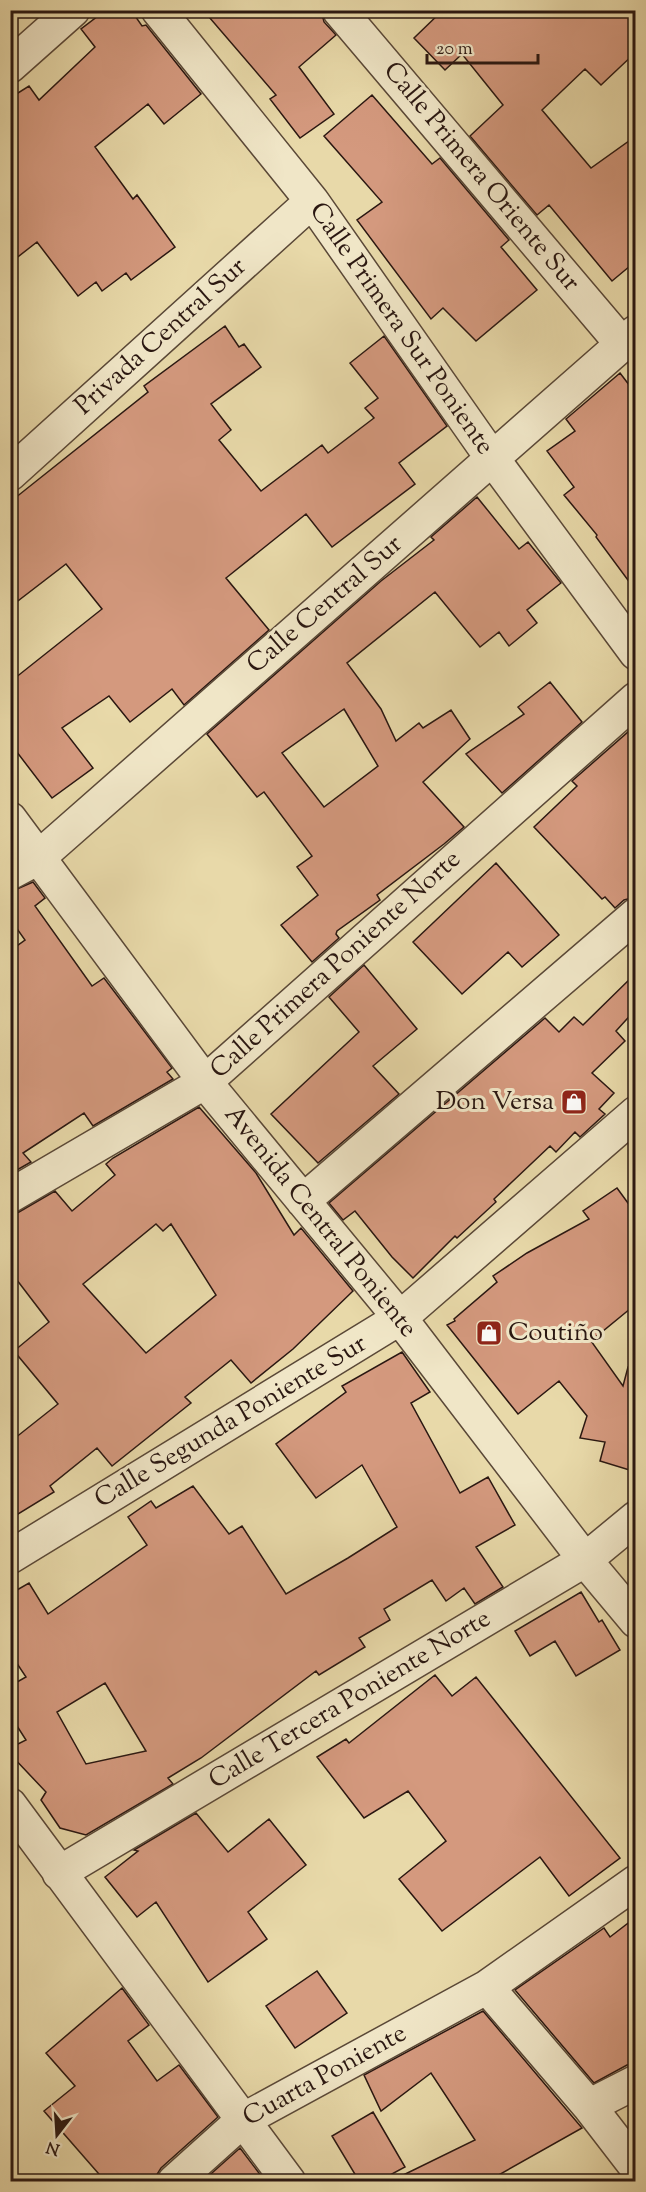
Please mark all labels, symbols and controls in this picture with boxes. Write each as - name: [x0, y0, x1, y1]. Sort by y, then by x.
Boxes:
- scale bar: [427, 27, 538, 65]
- text: 20 m: [436, 37, 473, 63]
- street label: Calle Primera Oriente Sur: [374, 54, 588, 300]
- street label: Calle Primera Sur Poniente: [300, 195, 502, 463]
- street label: Privada Central Sur: [67, 250, 255, 424]
- street label: Calle Central Sur: [239, 527, 411, 683]
- street label: Calle Primera Poniente Norte: [202, 842, 470, 1088]
- place label: Don Versa: [436, 1084, 554, 1121]
- shop icon: Don Versa: [559, 1087, 589, 1117]
- street label: Avenida Central Poniente: [215, 1098, 425, 1346]
- place label: Coutiño: [508, 1315, 603, 1352]
- shop icon: Coutiño: [474, 1318, 504, 1348]
- street label: Calle Segunda Poniente Sur: [88, 1326, 374, 1518]
- street label: Calle Tercera Poniente Norte: [202, 1601, 498, 1799]
- street label: Cuarta Poniente: [236, 2016, 414, 2136]
- north arrow: [27, 2105, 87, 2165]
- text: N: [44, 2134, 63, 2160]

